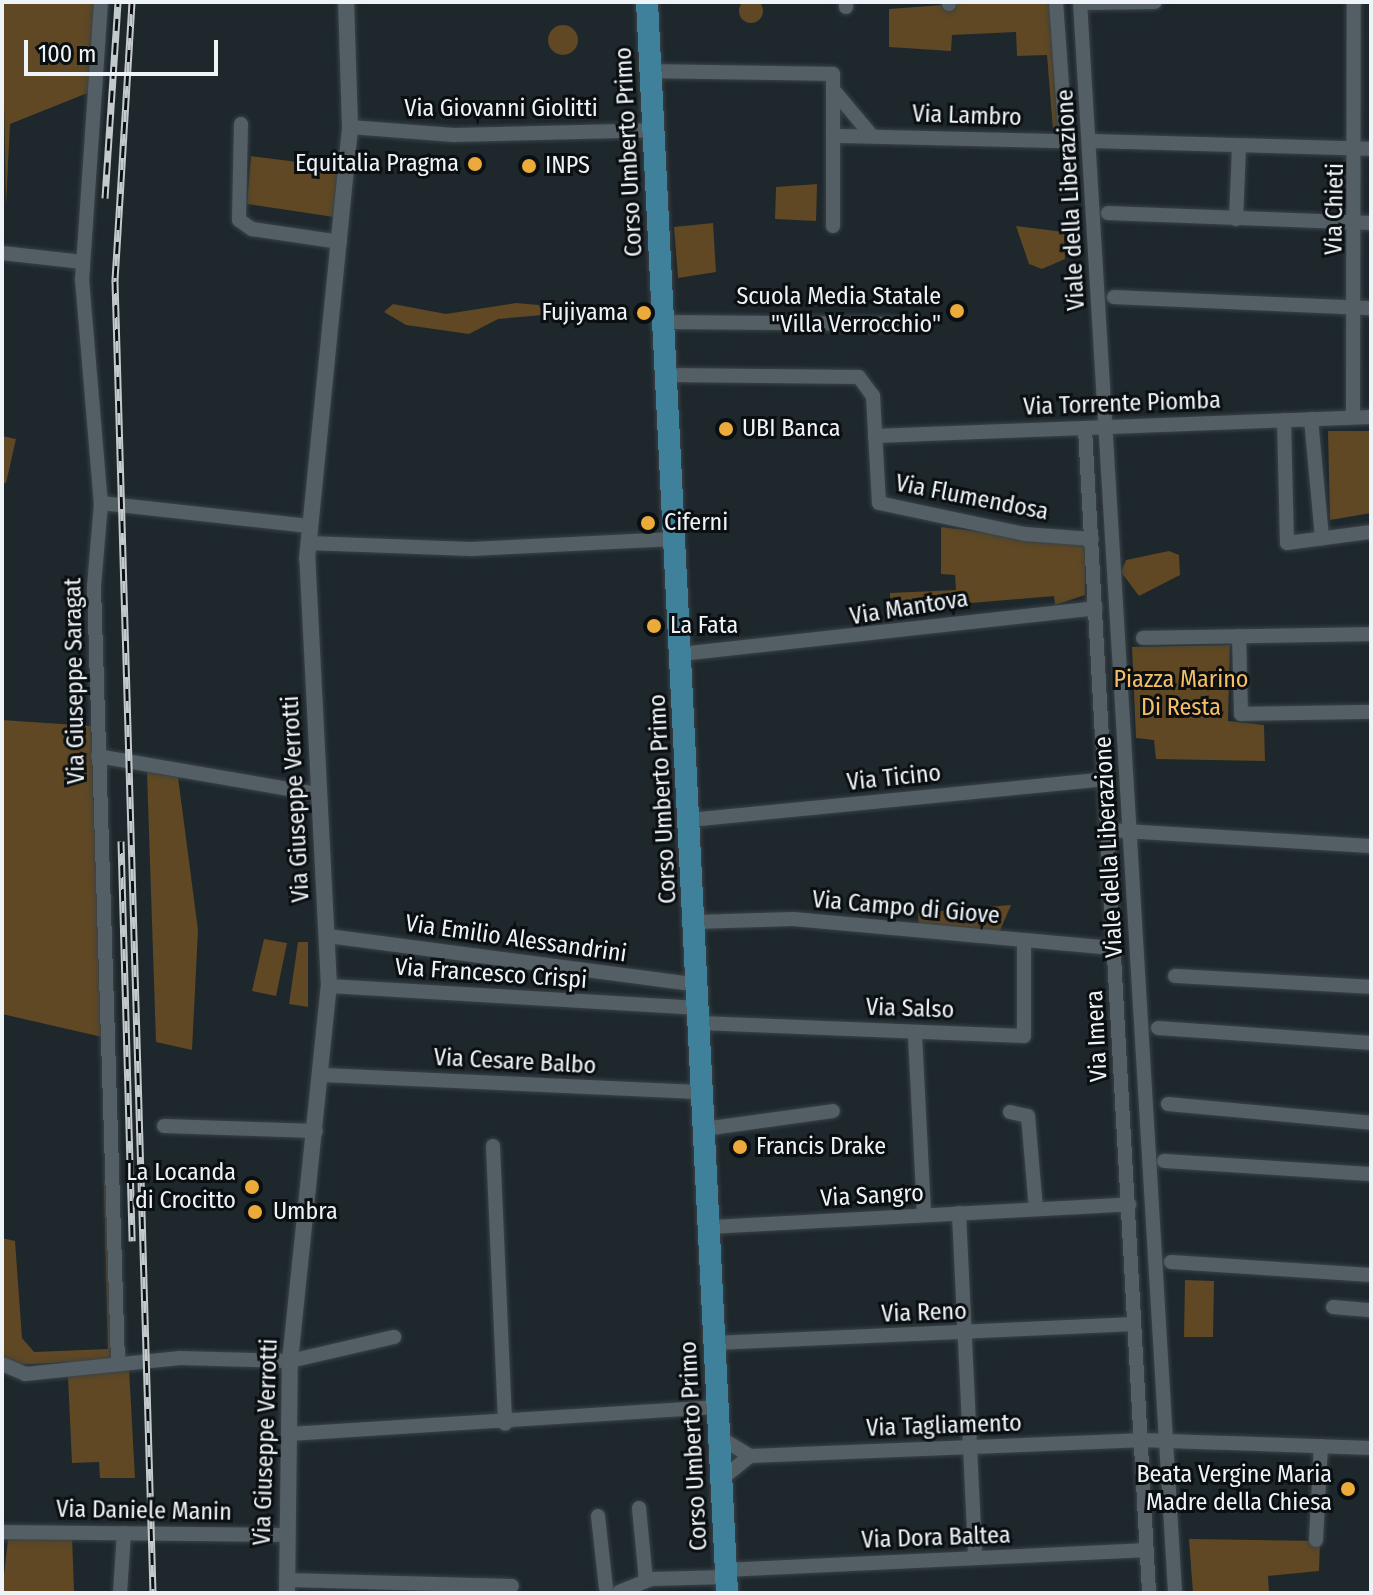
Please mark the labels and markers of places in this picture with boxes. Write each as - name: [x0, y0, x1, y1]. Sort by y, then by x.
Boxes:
- place label: Equitalia Pragma: [295, 150, 459, 178]
- place label: INPS: [545, 152, 590, 180]
- marker: Equitalia Pragma: [466, 155, 484, 173]
- marker: INPS: [520, 157, 538, 175]
- place label: Scuola Media Statale "Villa Verrocchio": [736, 283, 941, 339]
- place label: Fujiyama: [541, 299, 628, 327]
- marker: Scuola Media Statale "Villa Verrocchio": [948, 302, 966, 320]
- marker: Fujiyama: [635, 304, 653, 322]
- place label: UBI Banca: [742, 415, 840, 443]
- marker: UBI Banca: [717, 420, 735, 438]
- place label: Ciferni: [664, 509, 728, 537]
- marker: Ciferni: [639, 514, 657, 532]
- place label: La Fata: [670, 612, 738, 640]
- marker: La Fata: [645, 617, 663, 635]
- place label: Francis Drake: [756, 1133, 886, 1161]
- marker: Francis Drake: [731, 1138, 749, 1156]
- place label: La Locanda di Crocitto: [126, 1159, 236, 1215]
- marker: La Locanda di Crocitto: [243, 1178, 261, 1196]
- place label: Umbra: [273, 1198, 338, 1226]
- marker: Umbra: [244, 1201, 266, 1223]
- place label: Beata Vergine Maria Madre della Chiesa: [1136, 1461, 1332, 1517]
- marker: Beata Vergine Maria Madre della Chiesa: [1339, 1480, 1357, 1498]

